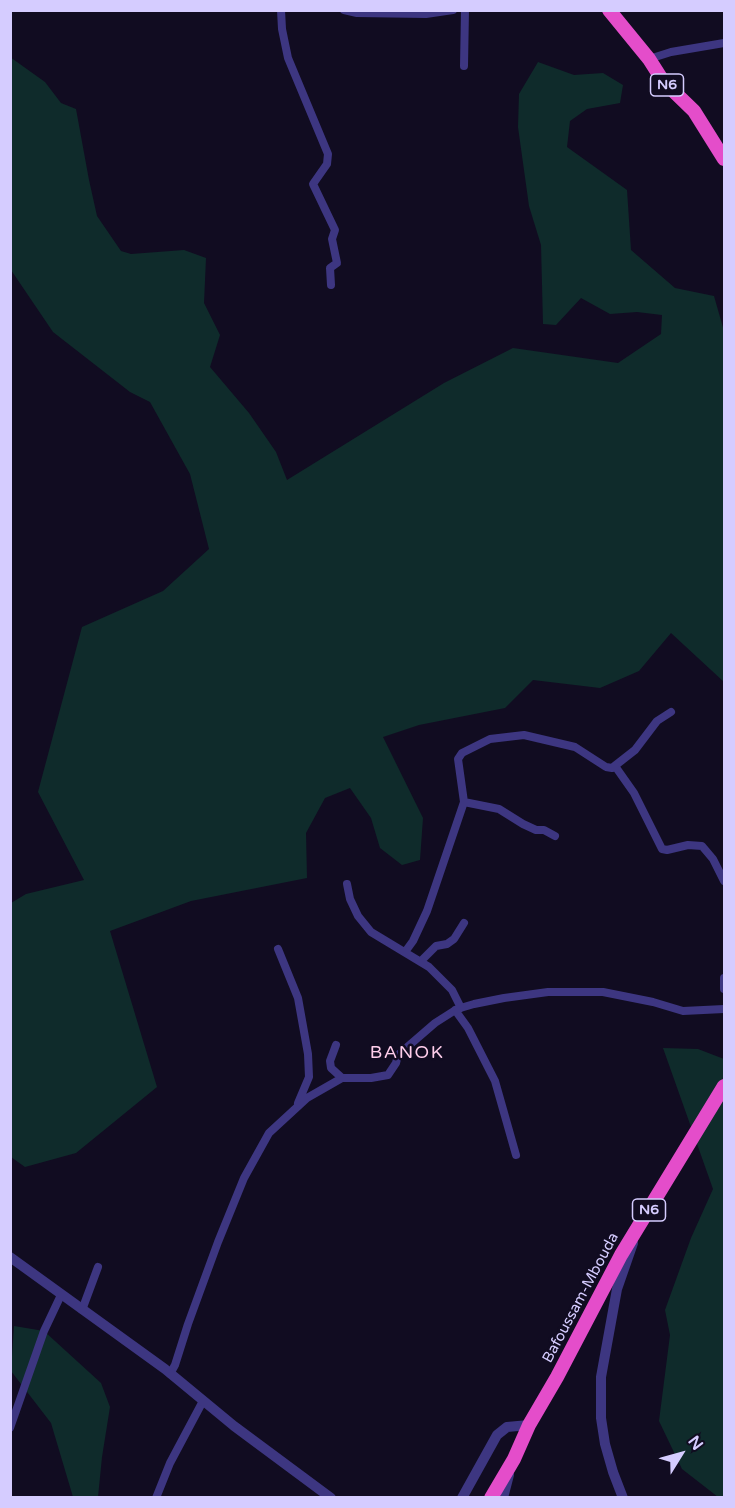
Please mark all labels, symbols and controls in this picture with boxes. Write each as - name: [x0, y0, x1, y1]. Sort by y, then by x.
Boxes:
- road number: N6: [650, 74, 684, 96]
- district label: BANOK: [370, 1042, 444, 1064]
- road number: N6: [632, 1199, 666, 1221]
- street label: Bafoussam-Mbouda: [539, 1230, 623, 1366]
- north arrow: [651, 1424, 711, 1484]
- text: N: [684, 1432, 707, 1454]

